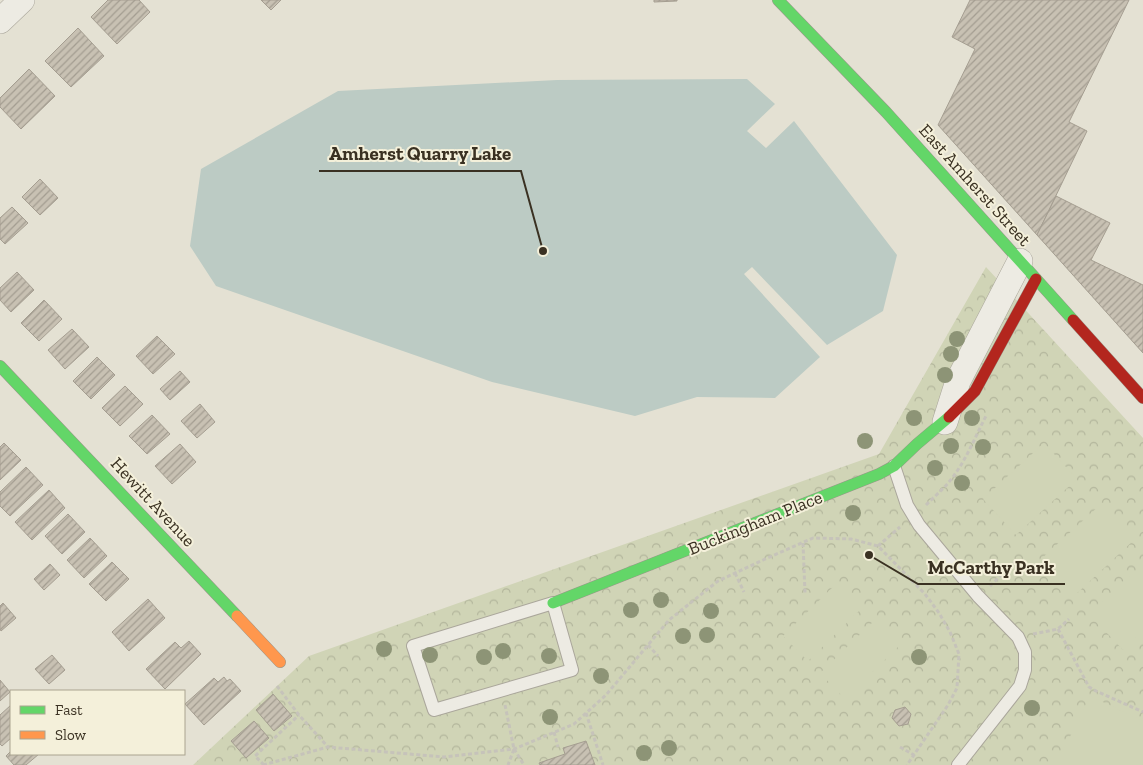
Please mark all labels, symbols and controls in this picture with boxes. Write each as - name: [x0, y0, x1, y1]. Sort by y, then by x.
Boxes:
- street label: East Amherst Street: [914, 119, 1036, 251]
- callout: Amherst Quarry Lake: [319, 137, 521, 171]
- text: Amherst Quarry Lake: [329, 142, 511, 165]
- street label: Hewitt Avenue: [106, 453, 200, 551]
- street label: Buckingham Place: [685, 486, 825, 560]
- callout: McCarthy Park: [918, 550, 1065, 584]
- text: McCarthy Park: [928, 556, 1055, 579]
- legend: [10, 690, 185, 755]
- text: Fast: [55, 701, 83, 719]
- text: Slow: [55, 726, 87, 744]

